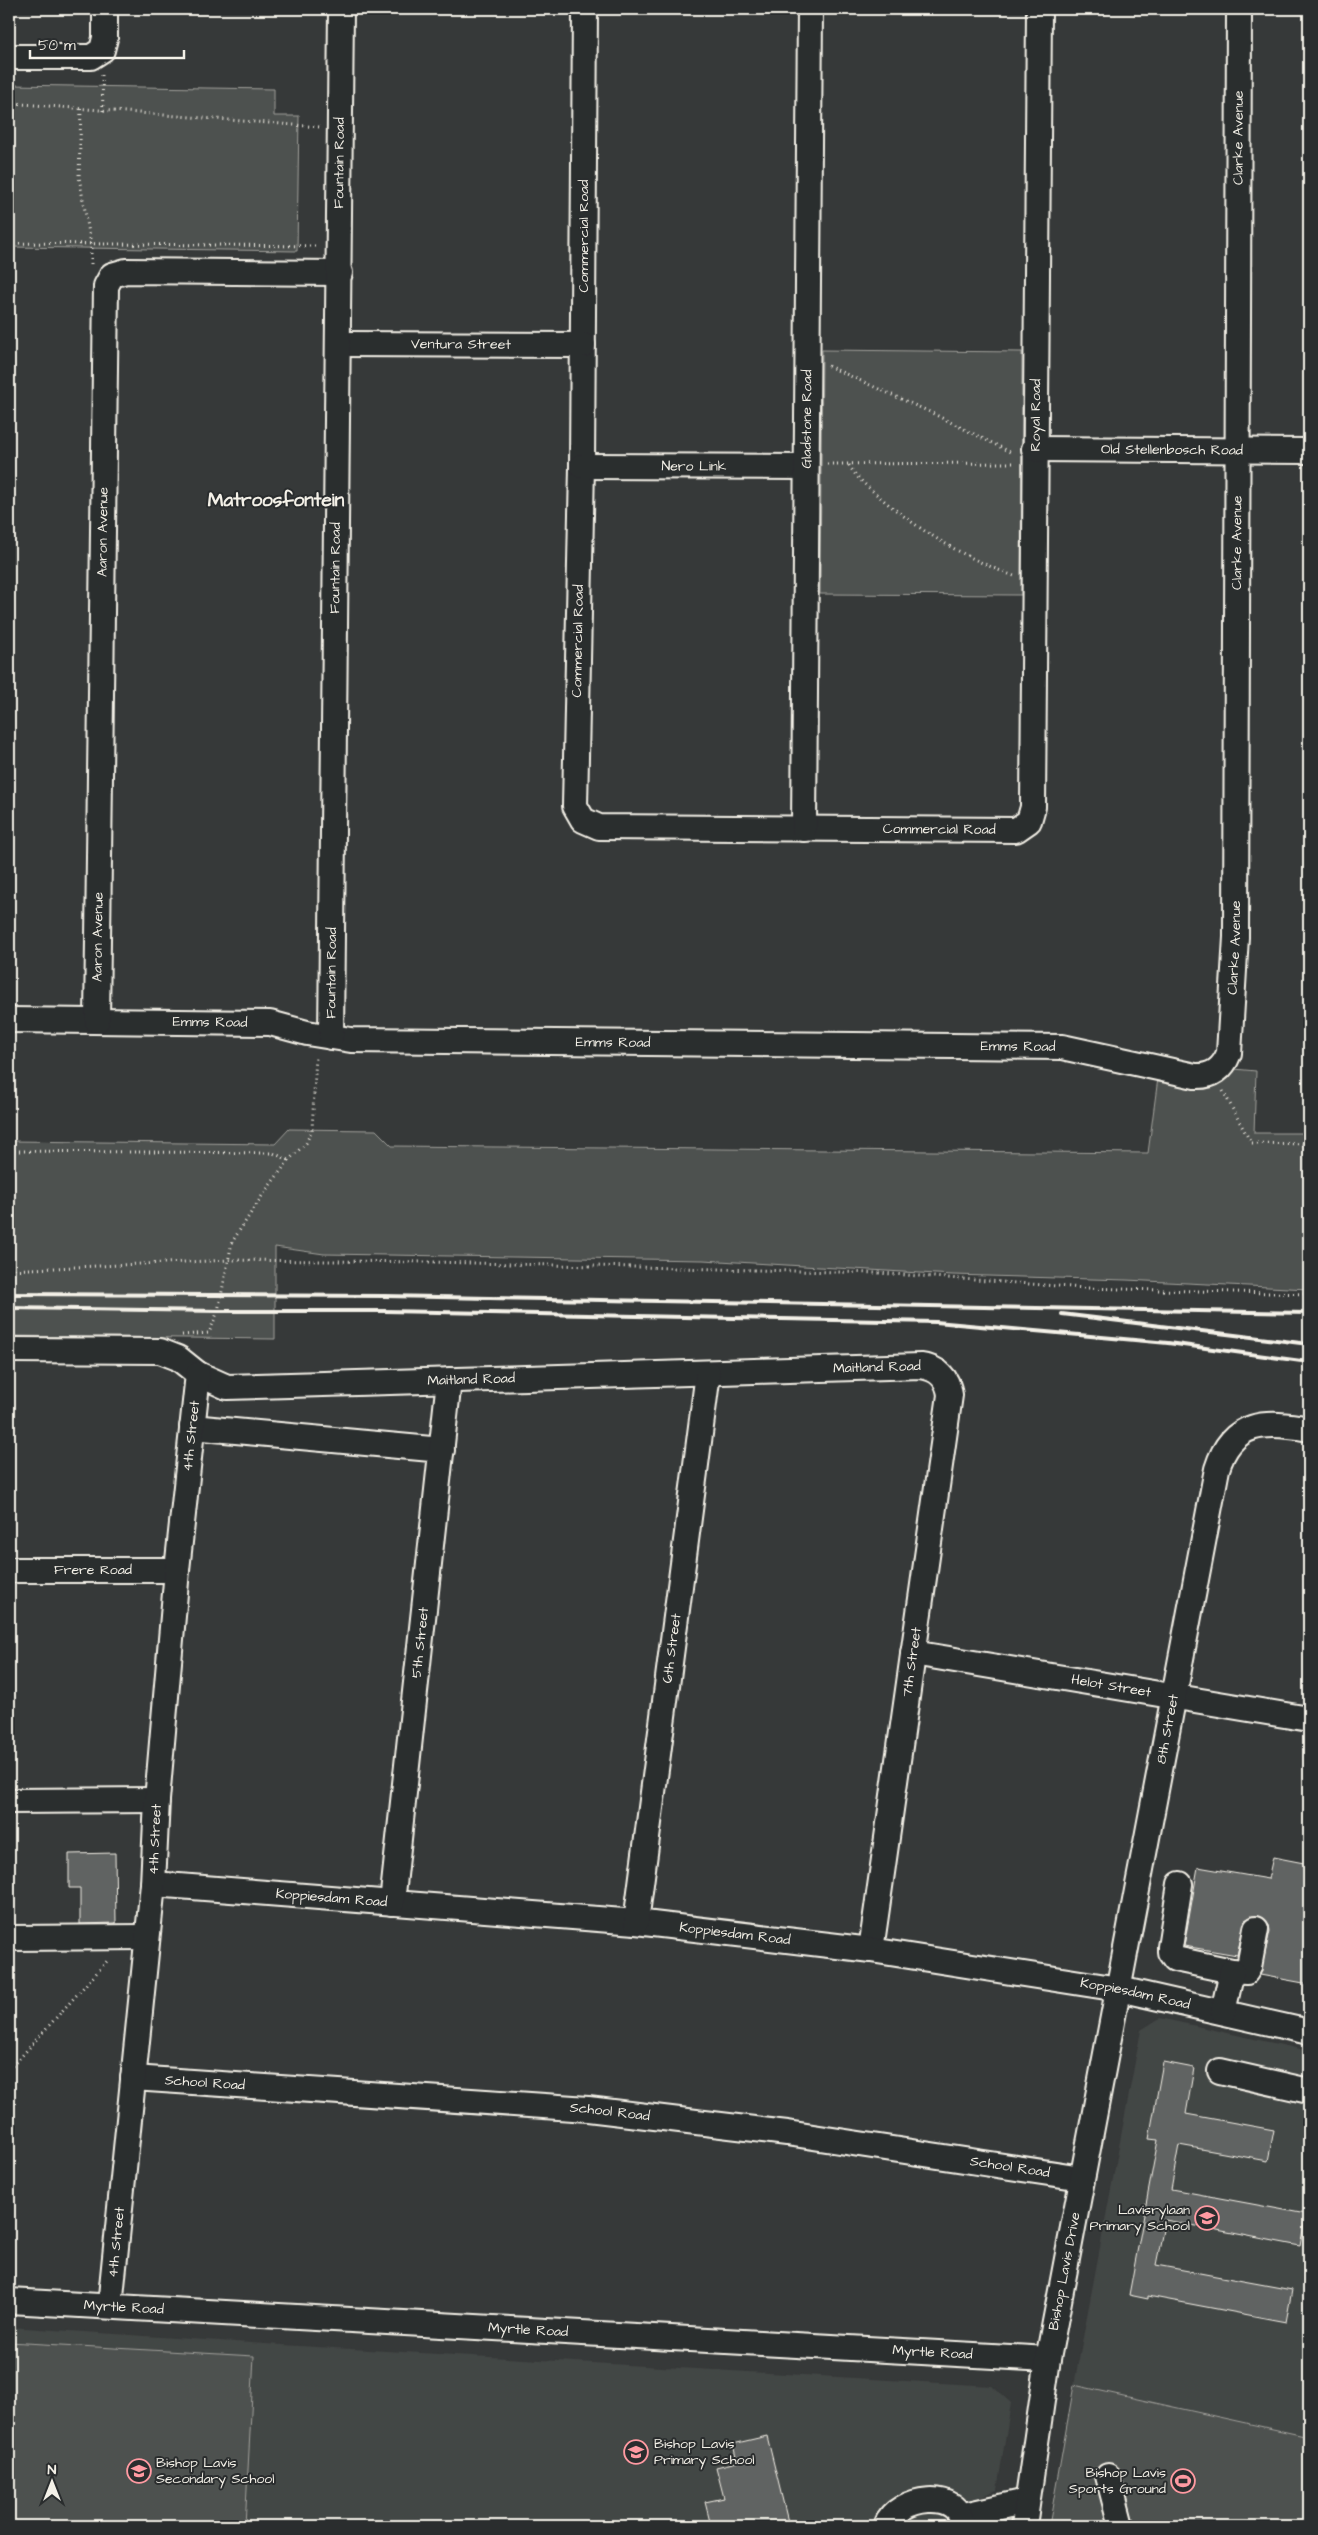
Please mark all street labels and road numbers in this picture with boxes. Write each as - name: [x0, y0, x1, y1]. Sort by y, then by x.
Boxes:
- street label: Clarke Avenue: [1228, 90, 1249, 185]
- street label: Fountain Road: [329, 117, 350, 209]
- street label: Commercial Road: [574, 180, 594, 292]
- street label: Ventura Street: [411, 334, 511, 355]
- street label: Gladstone Road: [797, 369, 817, 469]
- street label: Royal Road: [1026, 379, 1046, 451]
- street label: Old Stellenbosch Road: [1101, 439, 1243, 461]
- street label: Nero Link: [661, 456, 727, 477]
- street label: Aaron Avenue: [92, 487, 114, 577]
- street label: Clarke Avenue: [1227, 495, 1247, 590]
- street label: Fountain Road: [325, 522, 346, 614]
- street label: Commercial Road: [567, 584, 589, 698]
- street label: Commercial Road: [883, 819, 996, 840]
- street label: Aaron Avenue: [87, 892, 109, 982]
- street label: Clarke Avenue: [1223, 900, 1246, 995]
- street label: Fountain Road: [321, 927, 342, 1019]
- street label: Emms Road: [172, 1012, 248, 1033]
- street label: Emms Road: [576, 1032, 651, 1053]
- street label: Emms Road: [981, 1036, 1056, 1057]
- street label: Maitland Road: [833, 1356, 921, 1379]
- street label: Maitland Road: [427, 1368, 515, 1391]
- street label: 4th Street: [178, 1399, 205, 1472]
- street label: Frere Road: [54, 1560, 132, 1580]
- street label: 5th Street: [407, 1606, 434, 1679]
- street label: 6th Street: [657, 1612, 686, 1684]
- street label: 7th Street: [897, 1626, 927, 1698]
- street label: Helot Street: [1070, 1670, 1153, 1703]
- street label: 8th Street: [1151, 1692, 1184, 1765]
- street label: 4th Street: [143, 1803, 167, 1875]
- street label: Koppiesdam Road: [275, 1884, 388, 1912]
- street label: Koppiesdam Road: [678, 1917, 791, 1950]
- street label: Koppiesdam Road: [1079, 1973, 1192, 2015]
- street label: School Road: [164, 2070, 246, 2096]
- street label: School Road: [569, 2098, 651, 2126]
- street label: School Road: [969, 2151, 1051, 2183]
- street label: 4th Street: [103, 2206, 130, 2279]
- street label: Bishop Lavis Drive: [1044, 2210, 1086, 2332]
- street label: Myrtle Road: [83, 2295, 164, 2320]
- street label: Myrtle Road: [488, 2318, 569, 2342]
- street label: Myrtle Road: [892, 2340, 973, 2365]

